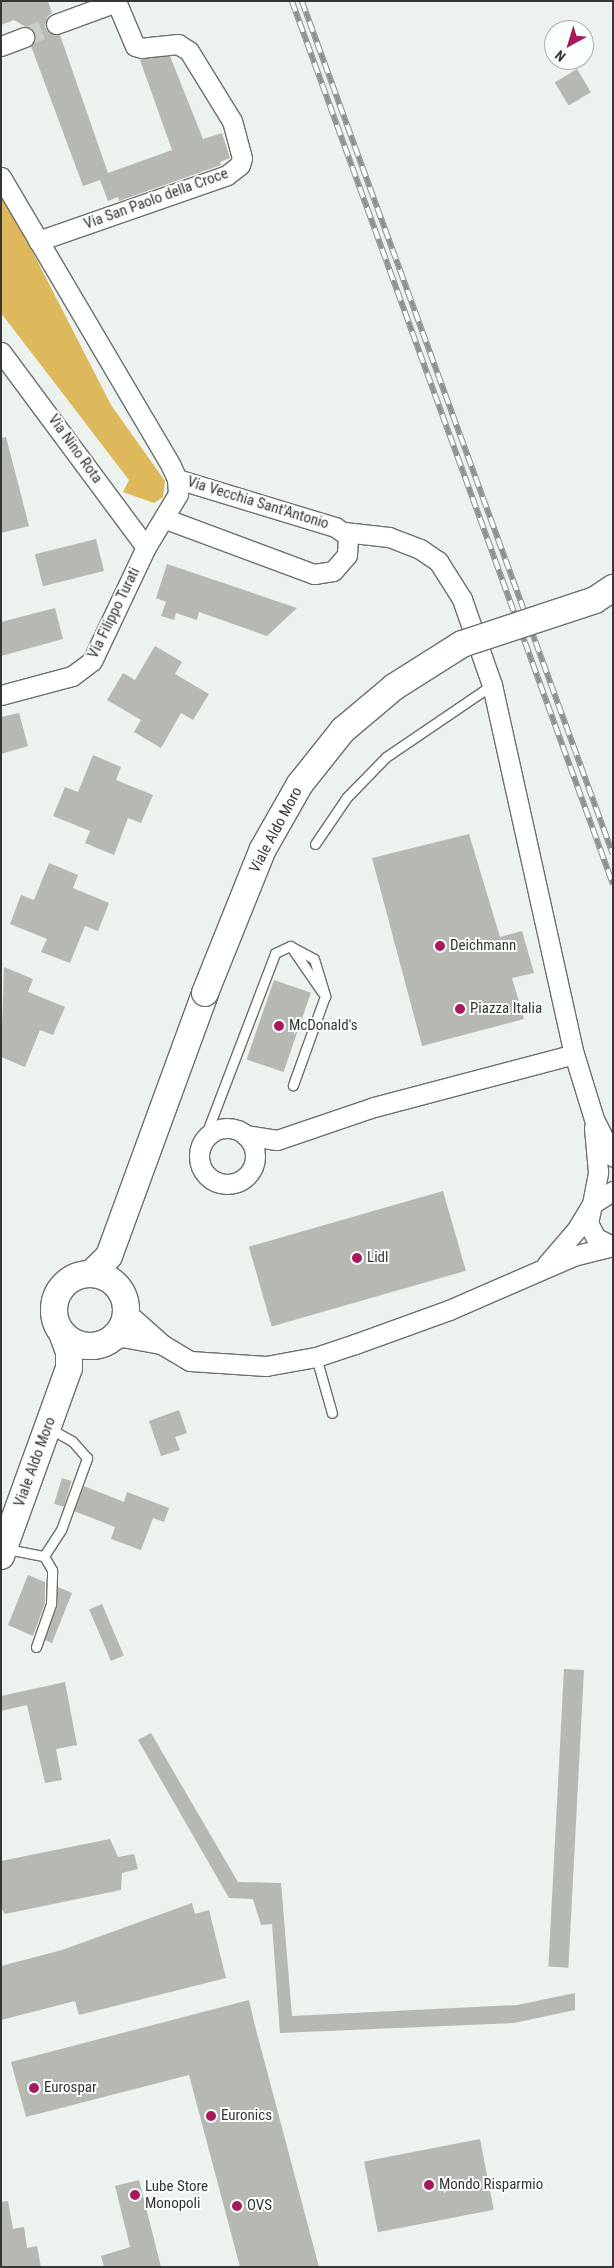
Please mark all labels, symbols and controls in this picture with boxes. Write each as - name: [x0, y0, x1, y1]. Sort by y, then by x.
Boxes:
- north arrow: [544, 20, 594, 70]
- text: N: [552, 47, 569, 65]
- street label: Via San Paolo della Croce: [82, 165, 230, 233]
- street label: Via Nino Rota: [44, 411, 106, 487]
- street label: Via Vecchia Sant'Antonio: [185, 473, 331, 533]
- street label: Via Filippo Turati: [84, 564, 144, 662]
- street label: Viale Aldo Moro: [246, 784, 306, 876]
- place label: Deichmann: [450, 937, 516, 955]
- marker: Deichmann: [434, 940, 446, 952]
- place label: Piazza Italia: [470, 1000, 542, 1018]
- marker: Piazza Italia: [454, 1003, 466, 1015]
- place label: McDonald's: [289, 1017, 358, 1035]
- marker: McDonald's: [273, 1020, 285, 1032]
- place label: Lidl: [367, 1249, 388, 1267]
- marker: Lidl: [351, 1252, 363, 1264]
- street label: Viale Aldo Moro: [10, 1415, 60, 1509]
- place label: Eurospar: [44, 2079, 97, 2097]
- marker: Eurospar: [28, 2082, 40, 2094]
- place label: Euronics: [221, 2107, 272, 2125]
- marker: Euronics: [205, 2110, 217, 2122]
- place label: Mondo Risparmio: [439, 2176, 543, 2194]
- place label: Lube Store Monopoli: [145, 2177, 208, 2212]
- marker: Mondo Risparmio: [423, 2179, 435, 2191]
- marker: Lube Store Monopoli: [129, 2189, 141, 2201]
- place label: OVS: [247, 2197, 272, 2215]
- marker: OVS: [231, 2200, 243, 2212]

